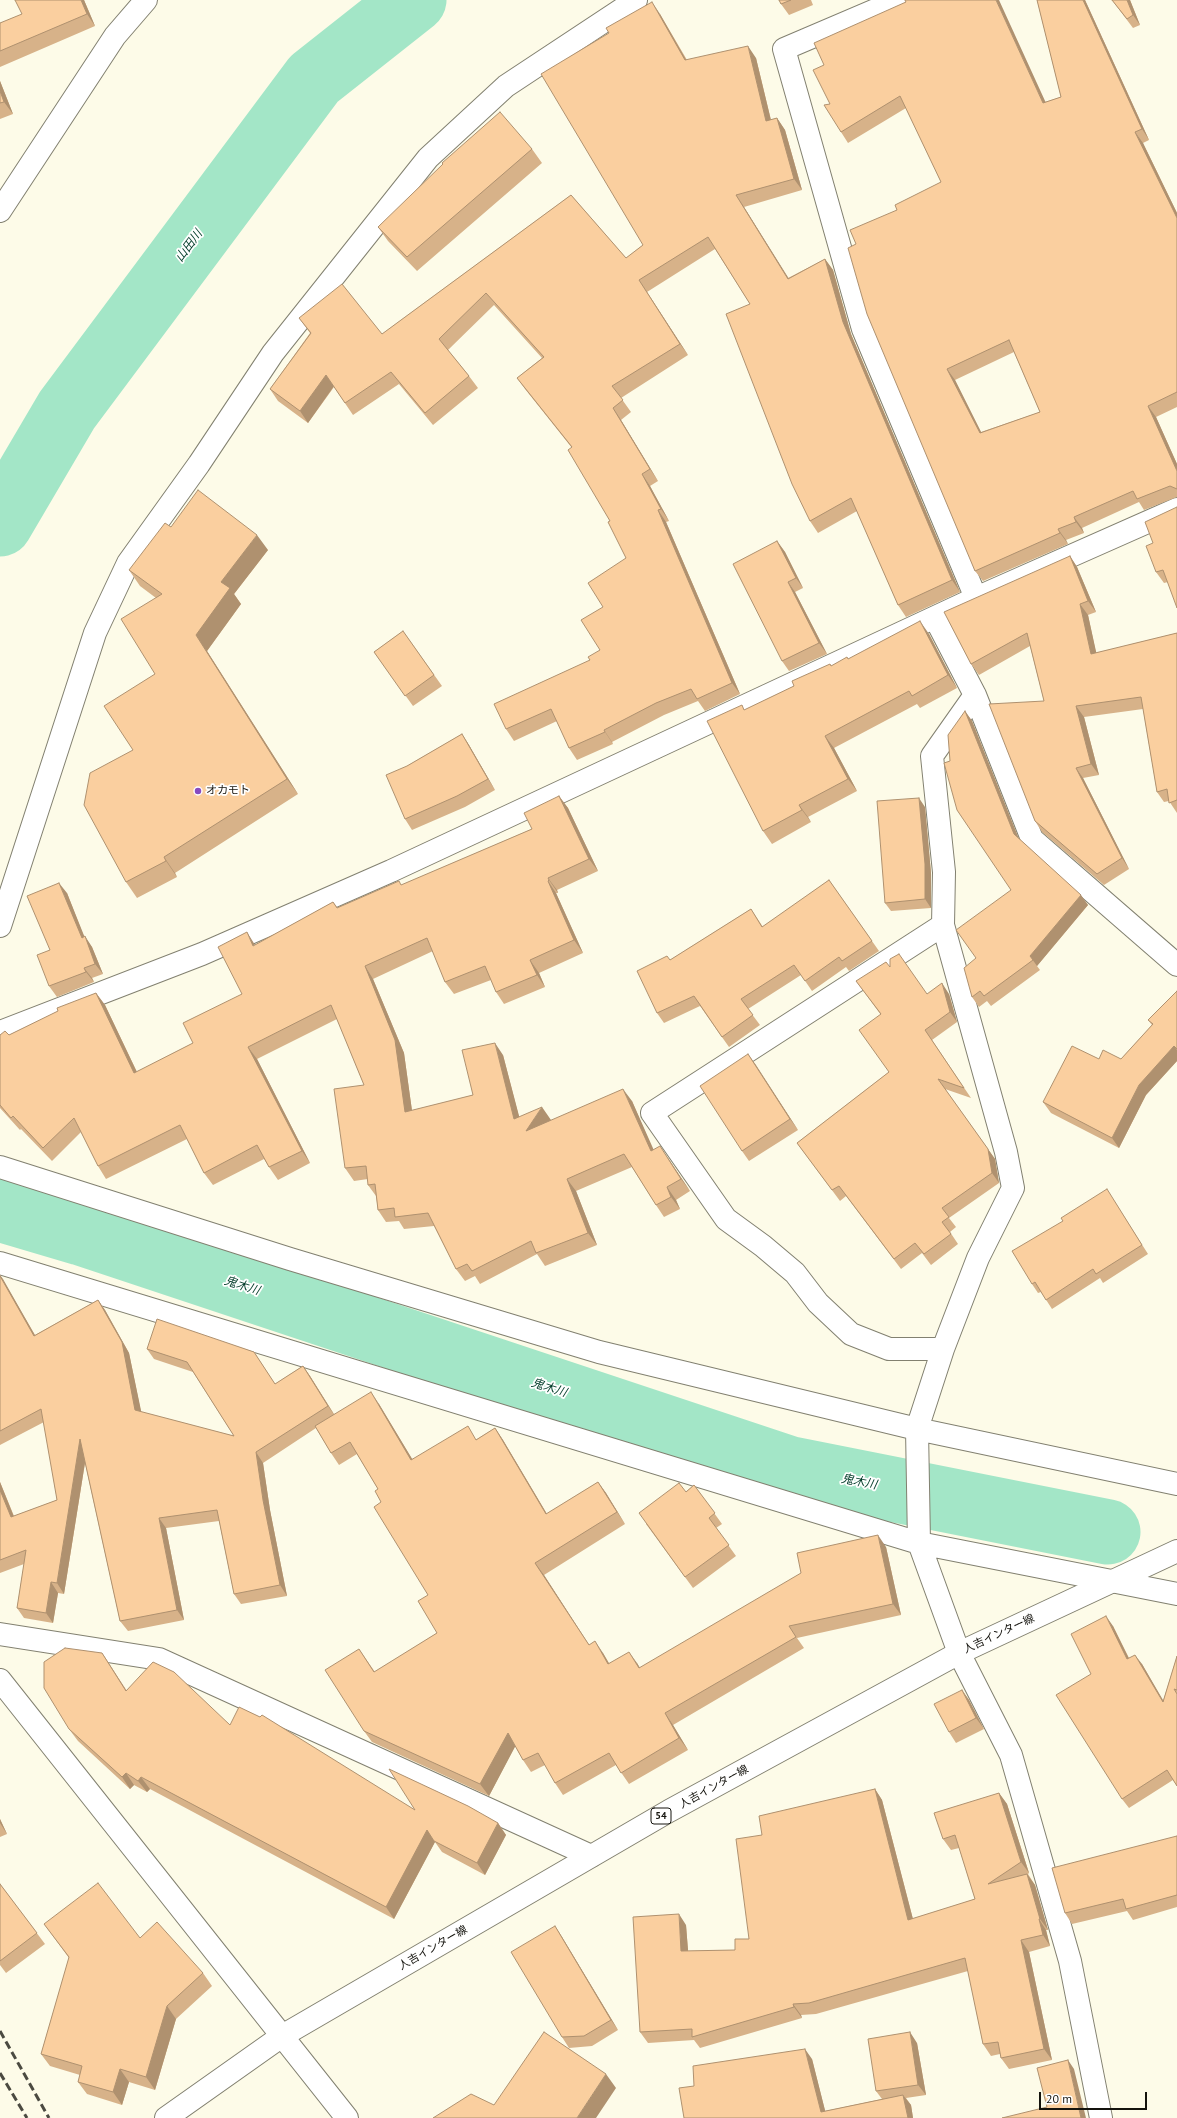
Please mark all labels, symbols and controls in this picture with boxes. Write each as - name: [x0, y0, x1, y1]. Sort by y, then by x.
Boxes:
- water label: 山田川: [172, 227, 206, 265]
- place label: オカモト: [206, 784, 250, 798]
- marker: オカモト: [193, 786, 203, 796]
- water label: 鬼木川: [223, 1274, 261, 1298]
- water label: 鬼木川: [530, 1376, 568, 1400]
- water label: 鬼木川: [840, 1471, 878, 1493]
- street label: 人吉インター線: [961, 1612, 1037, 1656]
- street label: 人吉インター線: [677, 1763, 751, 1811]
- road number: 54: [651, 1808, 671, 1824]
- street label: 人吉インター線: [396, 1923, 470, 1973]
- scale bar: [1041, 2084, 1149, 2110]
- text: 20 m: [1046, 2091, 1072, 2106]

